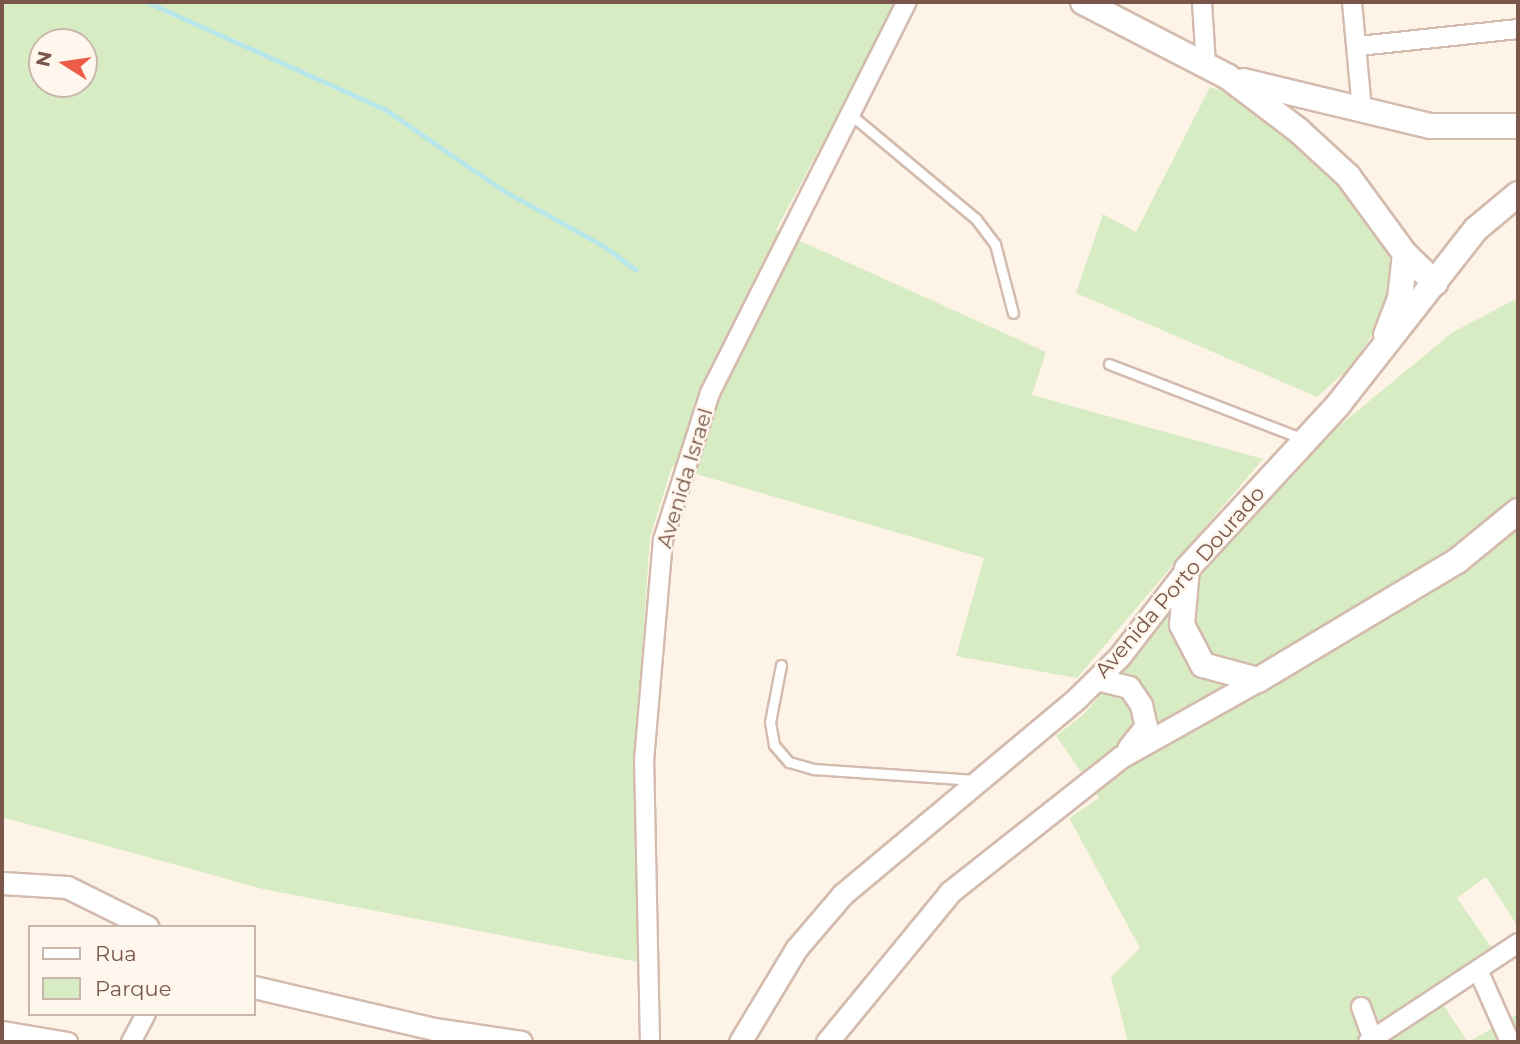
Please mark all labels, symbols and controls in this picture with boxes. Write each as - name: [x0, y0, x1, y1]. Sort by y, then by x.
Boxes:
- north arrow: [28, 28, 98, 98]
- text: N: [31, 49, 57, 69]
- street label: Avenida Israel: [652, 405, 718, 551]
- street label: Avenida Porto Dourado: [1090, 481, 1270, 683]
- legend: [28, 925, 256, 1016]
- text: Rua: [95, 941, 137, 966]
- text: Parque: [95, 976, 171, 1001]

